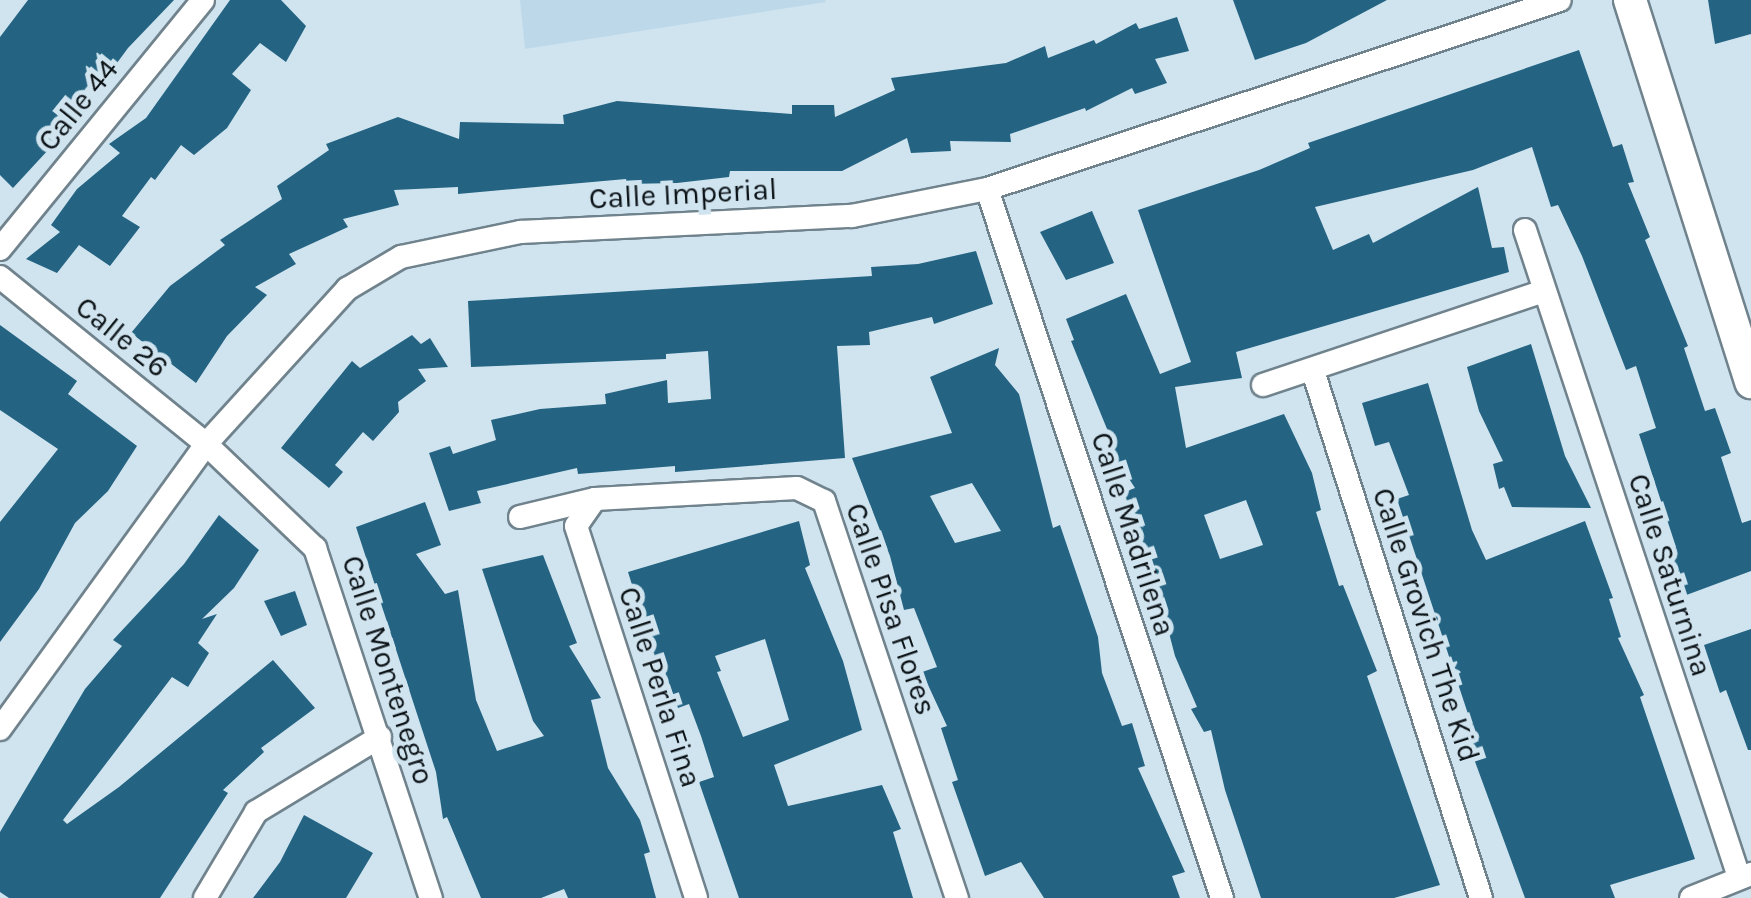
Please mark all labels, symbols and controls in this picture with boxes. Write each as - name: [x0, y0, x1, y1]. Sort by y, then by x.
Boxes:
- street label: Calle 44: [30, 52, 126, 158]
- street label: Calle Imperial: [588, 171, 778, 217]
- street label: Calle 26: [68, 289, 176, 385]
- street label: Calle Madrilena: [1083, 428, 1183, 640]
- street label: Calle Saturnina: [1620, 469, 1720, 681]
- street label: Calle Grovich The Kid: [1365, 483, 1487, 767]
- street label: Calle Pisa Flores: [838, 498, 944, 720]
- street label: Calle Montenegro: [334, 551, 442, 789]
- street label: Calle Perla Fina: [611, 582, 709, 792]

